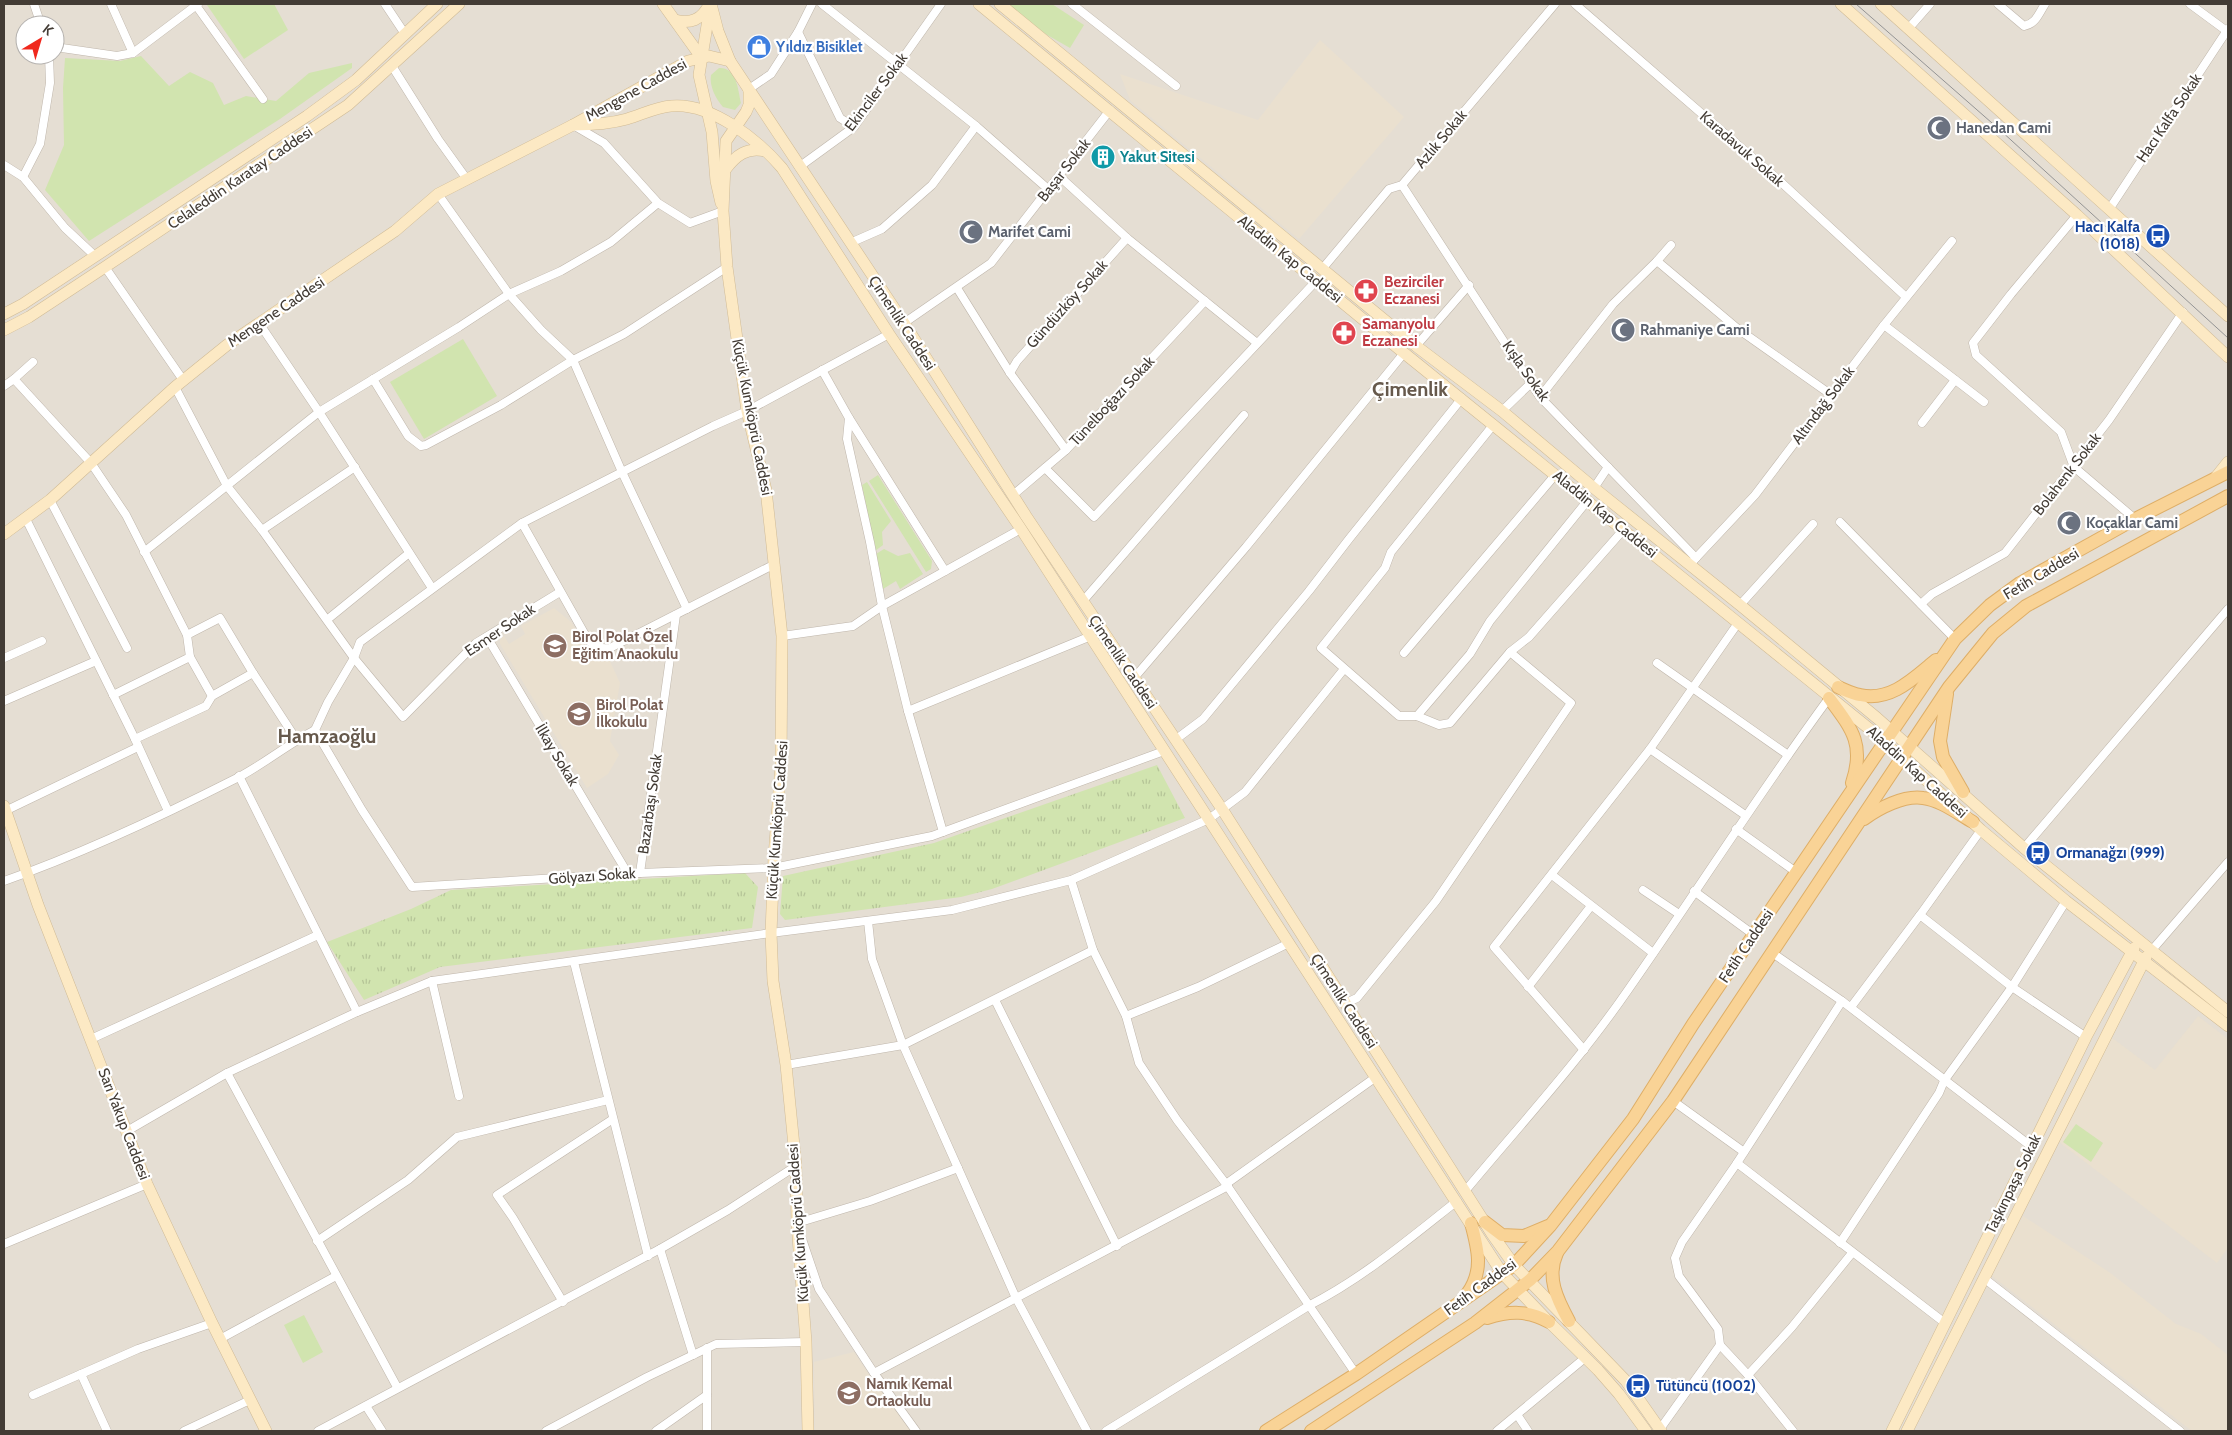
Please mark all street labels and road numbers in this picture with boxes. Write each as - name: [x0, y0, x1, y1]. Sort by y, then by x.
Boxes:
- street label: Ekinciler Sokak: [841, 49, 911, 135]
- street label: Mengene Caddesi: [582, 55, 690, 125]
- street label: Hacı Kalfa Sokak: [2133, 70, 2205, 166]
- street label: Azlık Sokak: [1411, 106, 1471, 172]
- street label: Karadavuk Sokak: [1696, 108, 1788, 191]
- street label: Celaleddin Karatay Caddesi: [164, 123, 316, 233]
- street label: Başar Sokak: [1034, 135, 1094, 205]
- street label: Aladdin Kap Caddesi: [1234, 211, 1346, 307]
- street label: Gündüzköy Sokak: [1023, 256, 1111, 352]
- street label: Çimenlik Caddesi: [865, 272, 939, 374]
- street label: Mengene Caddesi: [224, 273, 328, 351]
- street label: Küçük Kumköprü Caddesi: [728, 337, 776, 497]
- street label: Kışla Sokak: [1499, 337, 1554, 405]
- street label: Tünelboğazı Sokak: [1066, 352, 1159, 450]
- street label: Altındağ Sokak: [1788, 362, 1858, 448]
- street label: Bolahenk Sokak: [2029, 429, 2105, 519]
- street label: Aladdin Kap Caddesi: [1549, 466, 1661, 562]
- street label: Fetih Caddesi: [2000, 544, 2082, 604]
- street label: Esmer Sokak: [461, 600, 539, 660]
- street label: Çimenlik Caddesi: [1085, 612, 1161, 712]
- street label: İlkay Sokak: [531, 720, 584, 790]
- street label: Aladdin Kap Caddesi: [1863, 722, 1971, 822]
- street label: Küçük Kumköprü Caddesi: [762, 740, 792, 900]
- street label: Bazarbaşı Sokak: [634, 752, 666, 855]
- street label: Gölyazı Sokak: [548, 864, 637, 888]
- street label: Fetih Caddesi: [1715, 906, 1777, 986]
- street label: Çimenlik Caddesi: [1307, 950, 1381, 1052]
- street label: Sarı Yakup Caddesi: [94, 1065, 154, 1183]
- street label: Taşkınpaşa Sokak: [1981, 1131, 2045, 1237]
- street label: Küçük Kumköprü Caddesi: [783, 1143, 813, 1303]
- street label: Fetih Caddesi: [1440, 1255, 1520, 1319]

